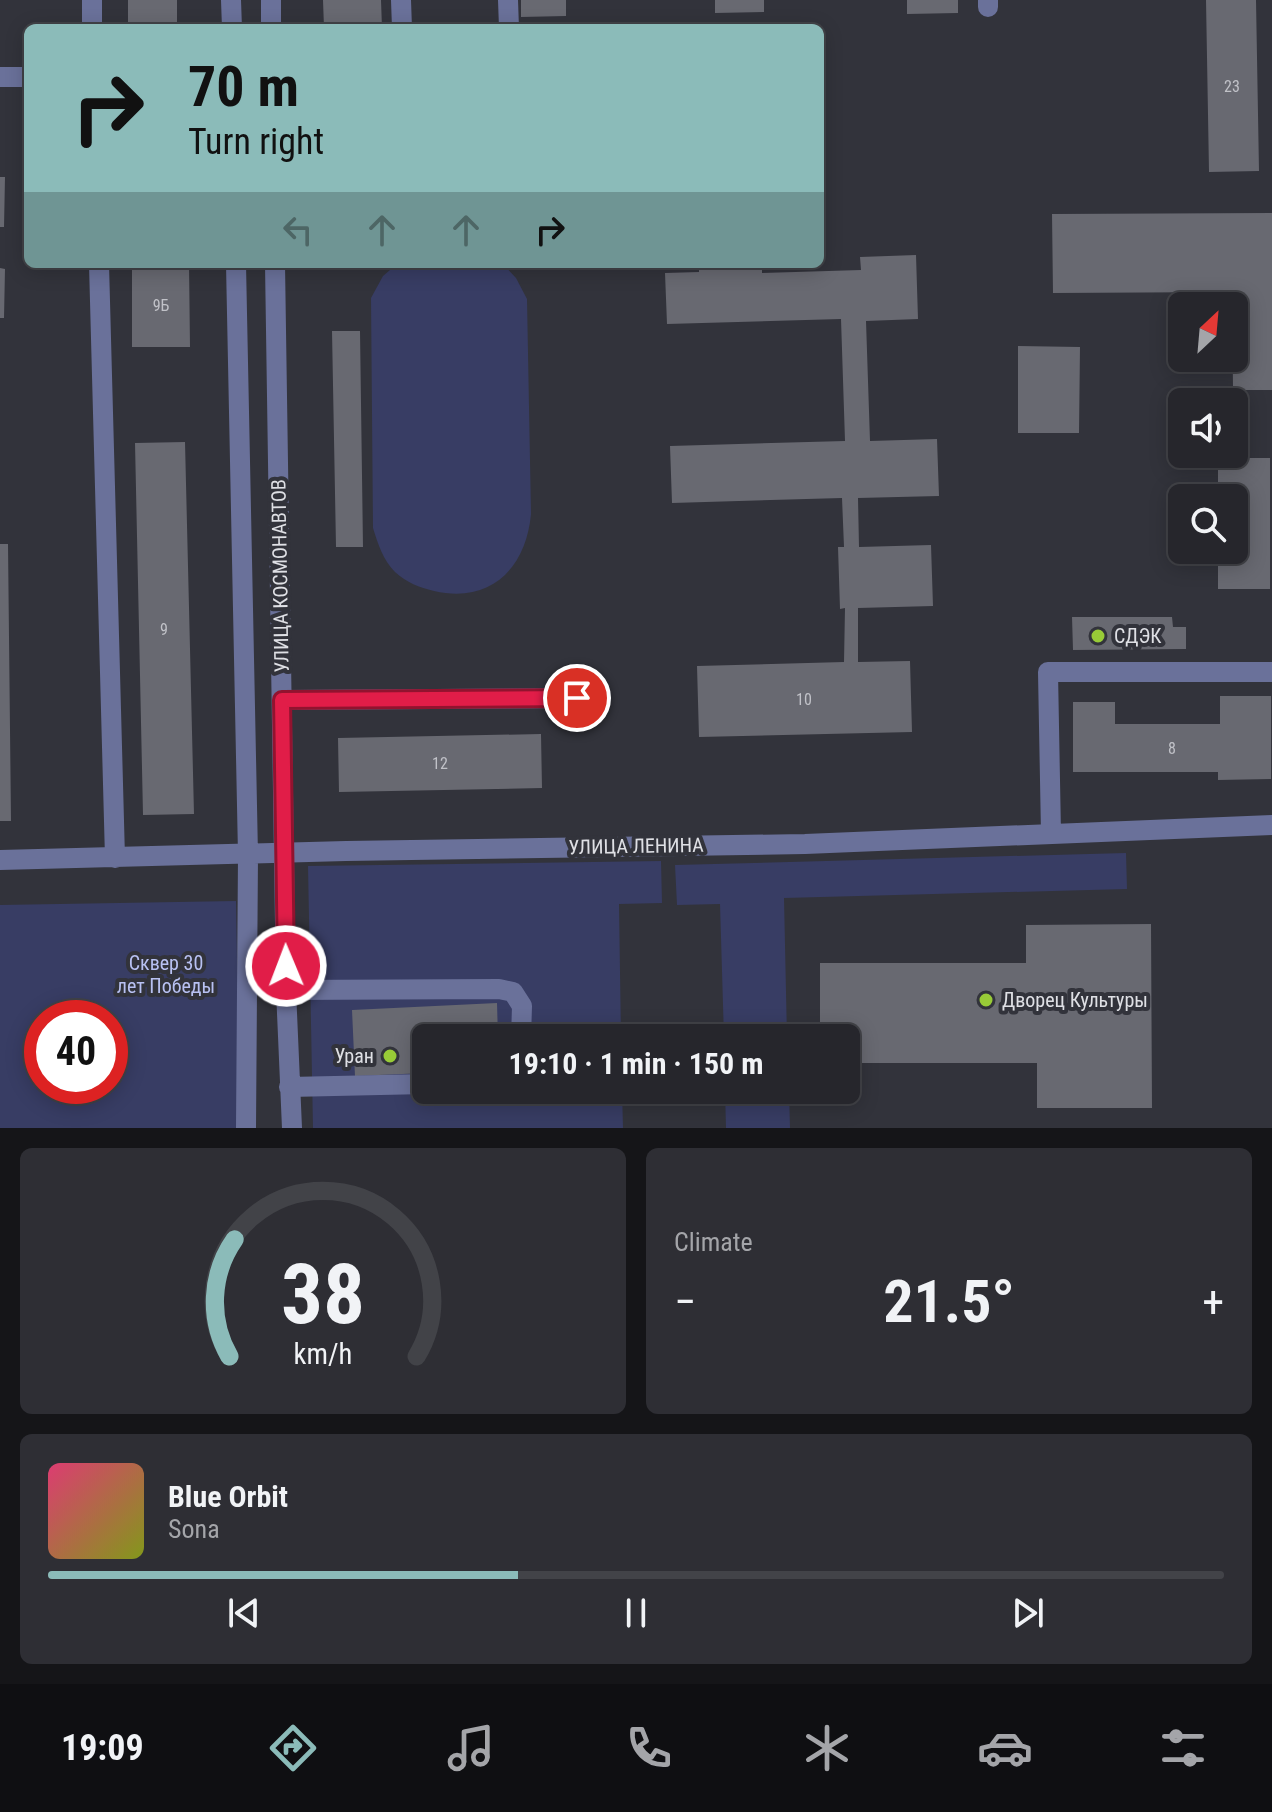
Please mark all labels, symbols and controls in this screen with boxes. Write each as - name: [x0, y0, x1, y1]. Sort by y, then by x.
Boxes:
- text: 70 m: [188, 54, 299, 120]
- icon: right: [56, 56, 160, 160]
- house number: 23: [1224, 77, 1240, 96]
- text: Turn right: [188, 121, 324, 163]
- icon: left: [276, 208, 320, 252]
- icon: ahead: [360, 208, 404, 252]
- icon: ahead: [444, 208, 488, 252]
- icon: right: [528, 208, 572, 252]
- north arrow: [1168, 292, 1248, 372]
- map controls: [1168, 292, 1248, 564]
- house number: 9Б: [153, 296, 170, 315]
- button: sound: [1168, 388, 1248, 468]
- street label: УЛИЦА КОСМОНАВТОВ: [266, 479, 294, 673]
- button: search: [1168, 484, 1248, 564]
- house number: 9: [160, 620, 168, 639]
- place label: СДЭК: [1114, 624, 1162, 648]
- marker: СДЭК: [1089, 627, 1107, 645]
- pin: [543, 664, 611, 732]
- icon: arrive: [555, 676, 599, 720]
- house number: 10: [796, 690, 812, 709]
- house number: 8: [1168, 739, 1176, 758]
- house number: 12: [432, 754, 448, 773]
- street label: УЛИЦА ЛЕНИНА: [568, 833, 704, 859]
- position arrow: [244, 924, 328, 1008]
- park label: Сквер 30 лет Победы: [117, 951, 215, 998]
- place label: Дворец Культуры: [1002, 988, 1148, 1012]
- marker: Дворец Культуры: [977, 991, 995, 1009]
- speed limit sign: 40: [24, 1000, 128, 1104]
- place label: Уран: [334, 1044, 374, 1068]
- text: 19:10 · 1 min · 150 m: [509, 1046, 763, 1081]
- marker: Уран: [381, 1047, 399, 1065]
- text: Climate: [674, 1227, 753, 1257]
- text: 38: [281, 1246, 365, 1343]
- text: 21.5°: [883, 1266, 1015, 1337]
- text: −: [674, 1276, 696, 1328]
- text: +: [1202, 1276, 1224, 1328]
- text: km/h: [294, 1337, 352, 1371]
- text: Blue Orbit: [168, 1479, 288, 1514]
- text: Sona: [168, 1514, 220, 1544]
- icon: previous: [222, 1591, 266, 1635]
- icon: pause: [614, 1591, 658, 1635]
- icon: next: [1006, 1591, 1050, 1635]
- icon: directions: [265, 1720, 321, 1776]
- icon: music: [443, 1720, 499, 1776]
- icon: phone: [621, 1720, 677, 1776]
- icon: climate: [799, 1720, 855, 1776]
- icon: car: [977, 1720, 1033, 1776]
- icon: filters: [1155, 1720, 1211, 1776]
- text: 19:09: [61, 1727, 144, 1769]

